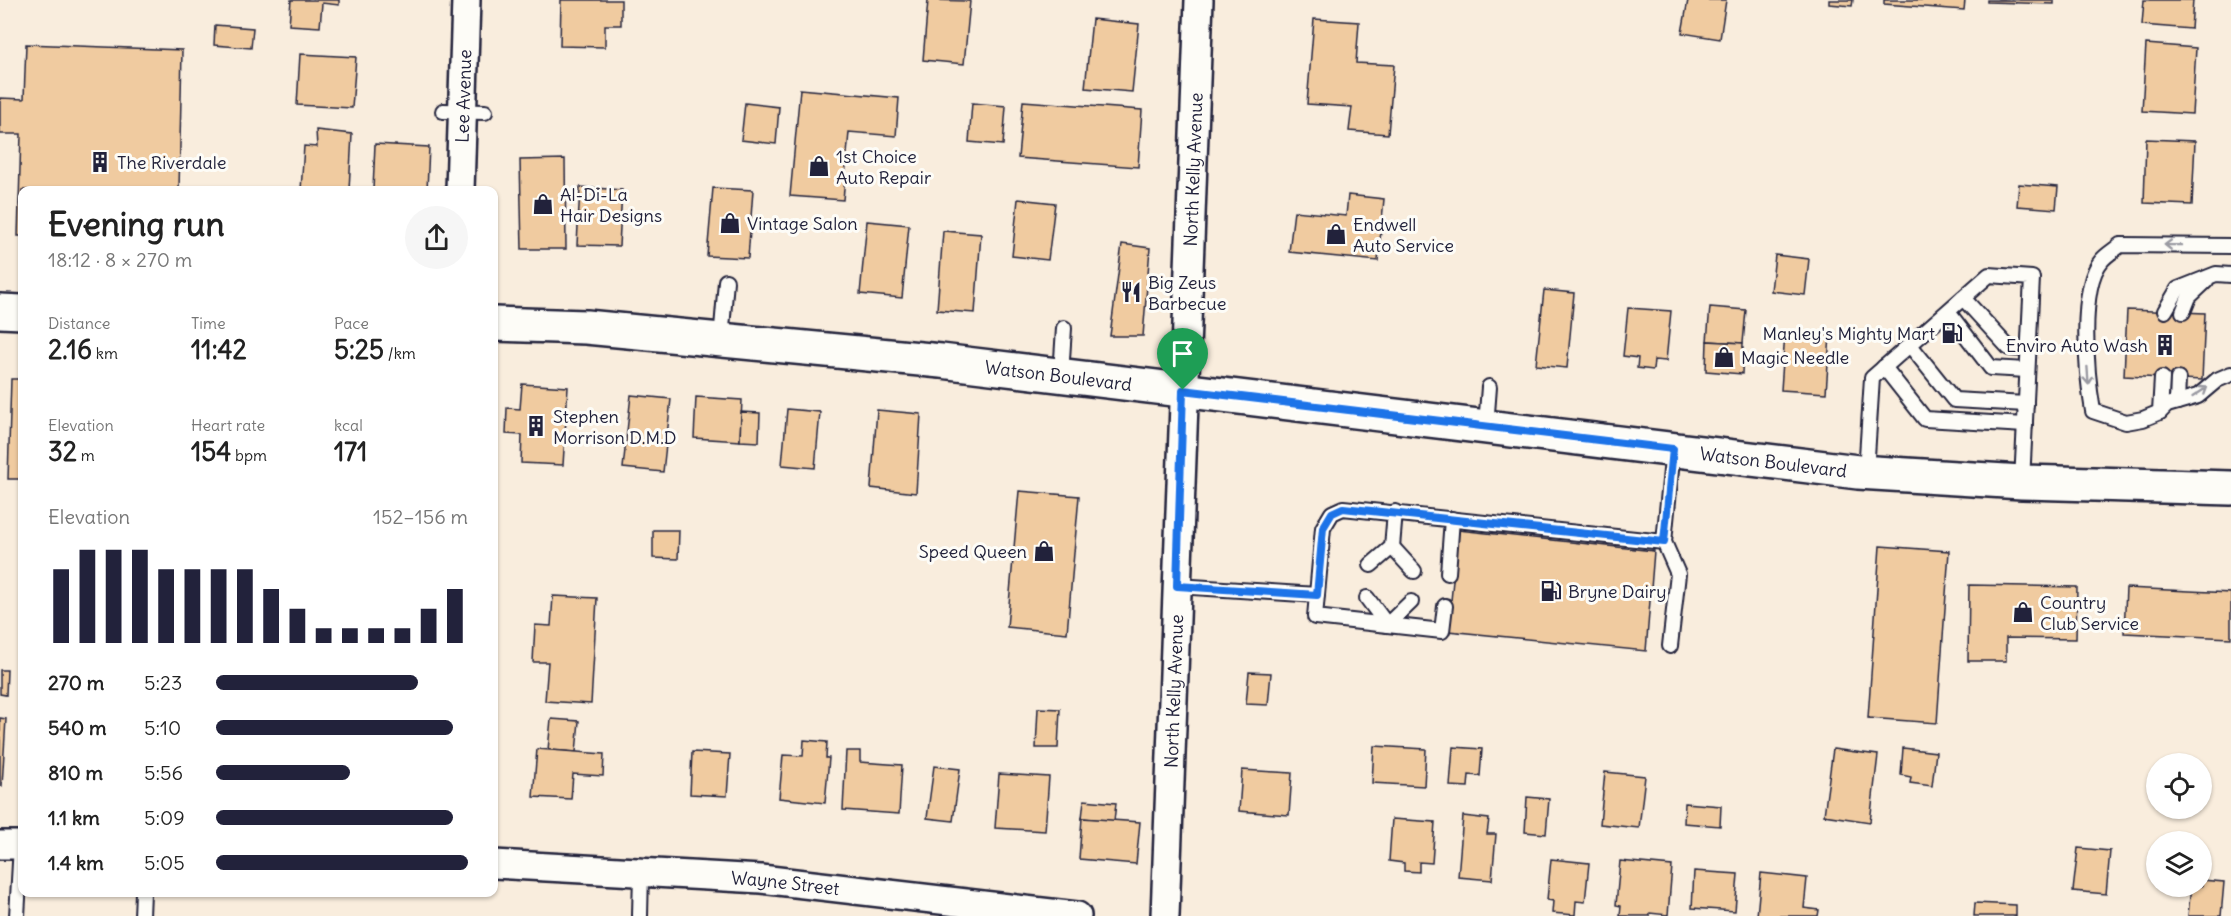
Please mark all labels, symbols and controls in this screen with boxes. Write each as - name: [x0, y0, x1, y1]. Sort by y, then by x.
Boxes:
- street label: Lee Avenue: [450, 49, 476, 143]
- street label: North Kelly Avenue: [1178, 92, 1207, 247]
- place label: 1st Choice Auto Repair: [836, 145, 932, 189]
- building icon: The Riverdale: [88, 150, 112, 174]
- place label: The Riverdale: [117, 151, 226, 174]
- shop icon: 1st Choice Auto Repair: [807, 154, 831, 178]
- place label: Al-Di-La Hair Designs: [560, 183, 662, 227]
- shop icon: Al-Di-La Hair Designs: [531, 192, 555, 216]
- text: Evening run: [48, 203, 224, 245]
- button: share: [405, 206, 468, 269]
- shop icon: Vintage Salon: [718, 211, 742, 235]
- place label: Vintage Salon: [747, 212, 858, 235]
- place label: Endwell Auto Service: [1353, 213, 1454, 257]
- shop icon: Endwell Auto Service: [1324, 222, 1348, 246]
- one-way arrow: [2163, 239, 2183, 251]
- text: 18:12 · 8 × 270 m: [48, 247, 192, 272]
- place label: Big Zeus Barbecue: [1148, 271, 1226, 315]
- restaurant icon: Big Zeus Barbecue: [1119, 280, 1143, 304]
- text: Distance: [48, 313, 110, 333]
- text: Time: [191, 313, 226, 333]
- text: Pace: [334, 313, 369, 333]
- fuel station icon: Manley's Mighty Mart: [1940, 321, 1964, 345]
- place label: Manley's Mighty Mart: [1762, 322, 1935, 345]
- pin: [1157, 328, 1208, 390]
- text: 2.16: [48, 333, 92, 366]
- text: 11:42: [191, 333, 247, 366]
- text: 5:25: [334, 333, 384, 366]
- building icon: Enviro Auto Wash: [2153, 333, 2177, 357]
- place label: Enviro Auto Wash: [2006, 334, 2148, 357]
- icon: arrive: [1166, 337, 1199, 370]
- text: km: [92, 343, 118, 363]
- text: /km: [384, 343, 416, 363]
- shop icon: Magic Needle: [1712, 345, 1736, 369]
- place label: Magic Needle: [1741, 346, 1849, 369]
- street label: Watson Boulevard: [984, 355, 1134, 396]
- one-way arrow: [2083, 366, 2094, 386]
- one-way arrow: [2192, 386, 2208, 398]
- place label: Stephen Morrison D.M.D: [553, 405, 677, 449]
- building icon: Stephen Morrison D.M.D: [524, 414, 548, 438]
- text: Elevation: [48, 415, 114, 435]
- text: Heart rate: [191, 415, 265, 435]
- text: kcal: [334, 415, 363, 435]
- text: 32: [48, 435, 77, 468]
- text: 154: [191, 435, 231, 468]
- text: 171: [334, 435, 367, 468]
- street label: Watson Boulevard: [1698, 441, 1849, 482]
- text: m: [77, 445, 95, 465]
- text: bpm: [231, 445, 267, 465]
- text: Elevation: [48, 504, 130, 529]
- text: 152–156 m: [373, 504, 468, 529]
- shop icon: Speed Queen: [1032, 539, 1056, 563]
- place label: Speed Queen: [919, 540, 1027, 563]
- fuel station icon: Bryne Dairy: [1539, 579, 1563, 603]
- place label: Bryne Dairy: [1568, 580, 1666, 603]
- place label: Country Club Service: [2040, 591, 2139, 635]
- shop icon: Country Club Service: [2011, 600, 2035, 624]
- street label: North Kelly Avenue: [1159, 614, 1188, 768]
- text: 270 m: [48, 670, 104, 695]
- text: 5:23: [144, 670, 182, 695]
- text: 540 m: [48, 715, 107, 740]
- text: 5:10: [144, 715, 181, 740]
- map controls: [2146, 753, 2212, 897]
- button: locate: [2146, 753, 2212, 819]
- text: 810 m: [48, 760, 103, 785]
- text: 5:56: [144, 760, 183, 785]
- text: 1.1 km: [48, 805, 100, 830]
- text: 5:09: [144, 805, 185, 830]
- button: layers: [2146, 831, 2212, 897]
- text: 1.4 km: [48, 850, 104, 875]
- text: 5:05: [144, 850, 185, 875]
- street label: Wayne Street: [731, 866, 841, 900]

